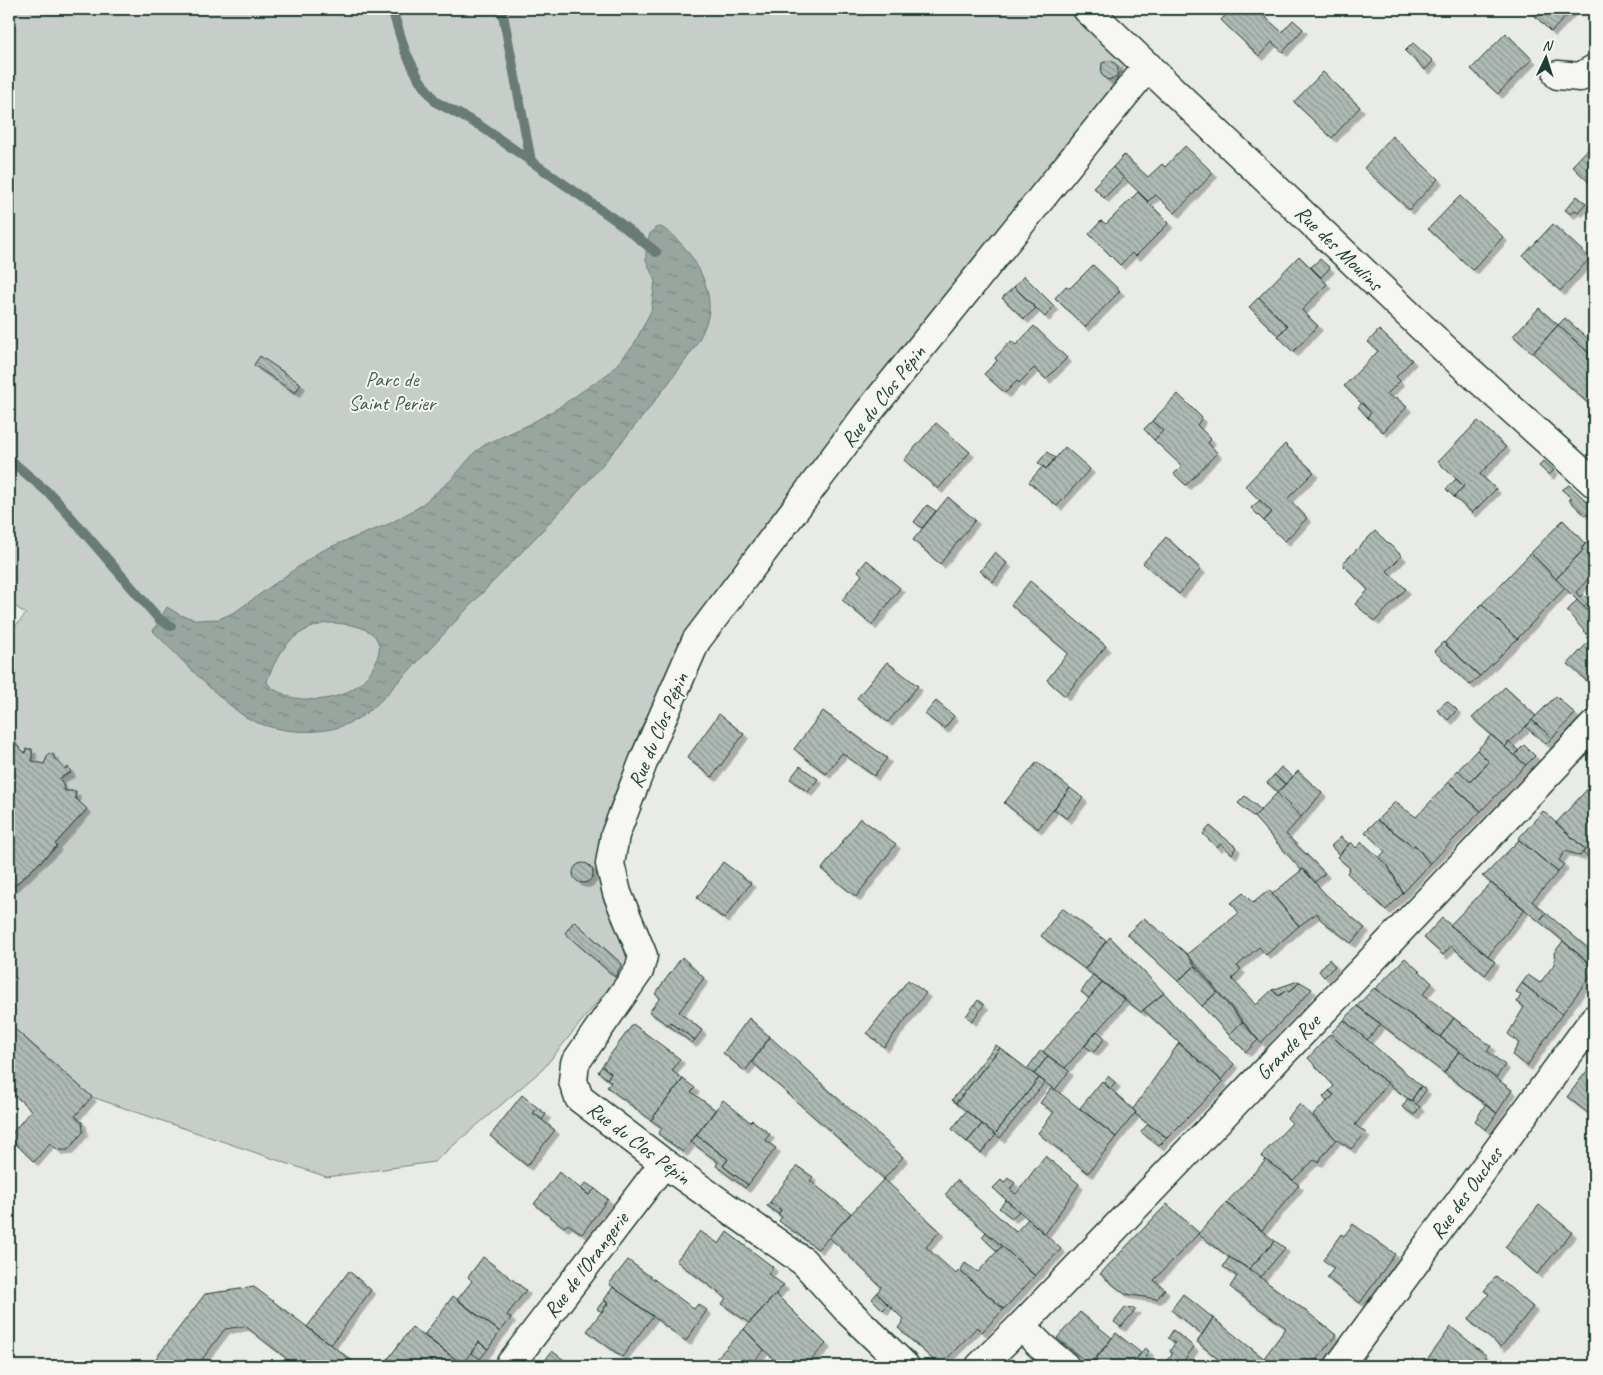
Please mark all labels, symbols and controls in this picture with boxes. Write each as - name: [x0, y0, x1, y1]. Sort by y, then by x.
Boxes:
- north arrow: [1520, 32, 1570, 82]
- text: N: [1542, 37, 1554, 54]
- street label: Rue des Moulins: [1290, 200, 1390, 298]
- street label: Rue du Clos Pépin: [835, 339, 931, 452]
- park label: Parc de Saint Perier: [349, 366, 438, 416]
- street label: Rue du Clos Pépin: [622, 668, 694, 792]
- street label: Grande Rue: [1250, 1007, 1327, 1085]
- street label: Rue du Clos Pépin: [582, 1096, 696, 1191]
- street label: Rue des Ouches: [1424, 1140, 1509, 1244]
- street label: Rue de l'Orangerie: [538, 1205, 635, 1323]

